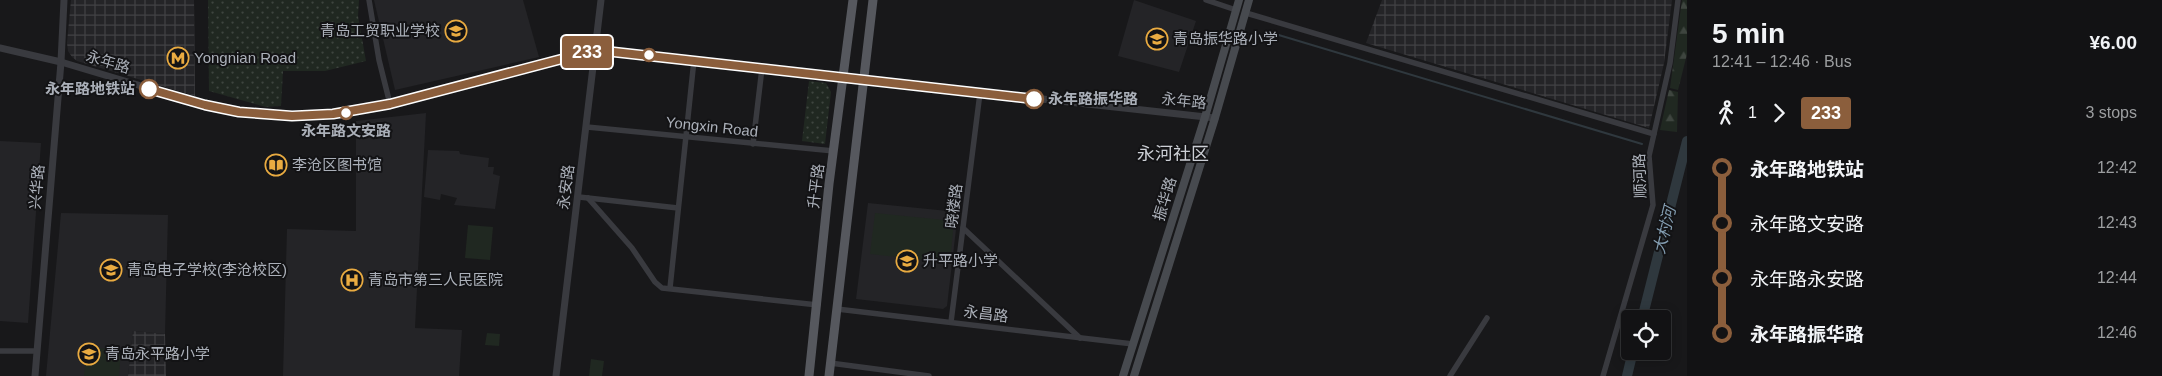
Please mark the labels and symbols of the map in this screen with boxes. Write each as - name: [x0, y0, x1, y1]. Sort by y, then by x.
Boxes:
- school or university icon: 青岛工贸职业学校: [444, 19, 468, 43]
- place label: 青岛工贸职业学校: [320, 22, 440, 39]
- school or university icon: 青岛振华路小学: [1145, 27, 1169, 51]
- place label: 青岛振华路小学: [1173, 30, 1278, 47]
- line badge: 233: [558, 36, 616, 68]
- metro station icon: Yongnian Road: [166, 46, 190, 70]
- street label: 永年路: [84, 47, 132, 76]
- unlabelled marker: [642, 48, 656, 62]
- place label: Yongnian Road: [194, 49, 296, 66]
- marker: 永年路地铁站: [139, 79, 159, 99]
- place label: 永年路地铁站: [45, 80, 135, 97]
- marker: 永年路振华路: [1024, 89, 1044, 109]
- place label: 永年路振华路: [1048, 90, 1138, 107]
- street label: 永年路: [1161, 90, 1207, 111]
- marker: 永年路文安路: [339, 106, 353, 120]
- street label: Yongxin Road: [665, 113, 759, 140]
- place label: 永年路文安路: [301, 122, 391, 139]
- district label: 永河社区: [1137, 144, 1209, 164]
- library icon: 李沧区图书馆: [264, 153, 288, 177]
- street label: 顺河路: [1630, 153, 1649, 199]
- place label: 李沧区图书馆: [292, 156, 382, 173]
- street label: 升平路: [804, 163, 827, 209]
- street label: 兴华路: [26, 164, 47, 210]
- street label: 永安路: [554, 164, 577, 210]
- street label: 振华路: [1150, 175, 1179, 223]
- street label: 晓楼路: [942, 183, 965, 229]
- water label: 大村河: [1650, 202, 1679, 255]
- school or university icon: 升平路小学: [895, 249, 919, 273]
- place label: 升平路小学: [923, 252, 998, 269]
- school or university icon: 青岛电子学校(李沧校区): [99, 258, 123, 282]
- place label: 青岛电子学校(李沧校区): [127, 261, 287, 278]
- hospital icon: 青岛市第三人民医院: [340, 268, 364, 292]
- place label: 青岛市第三人民医院: [368, 271, 503, 288]
- street label: 永昌路: [963, 302, 1009, 325]
- school or university icon: 青岛永平路小学: [77, 342, 101, 366]
- place label: 青岛永平路小学: [105, 345, 210, 362]

